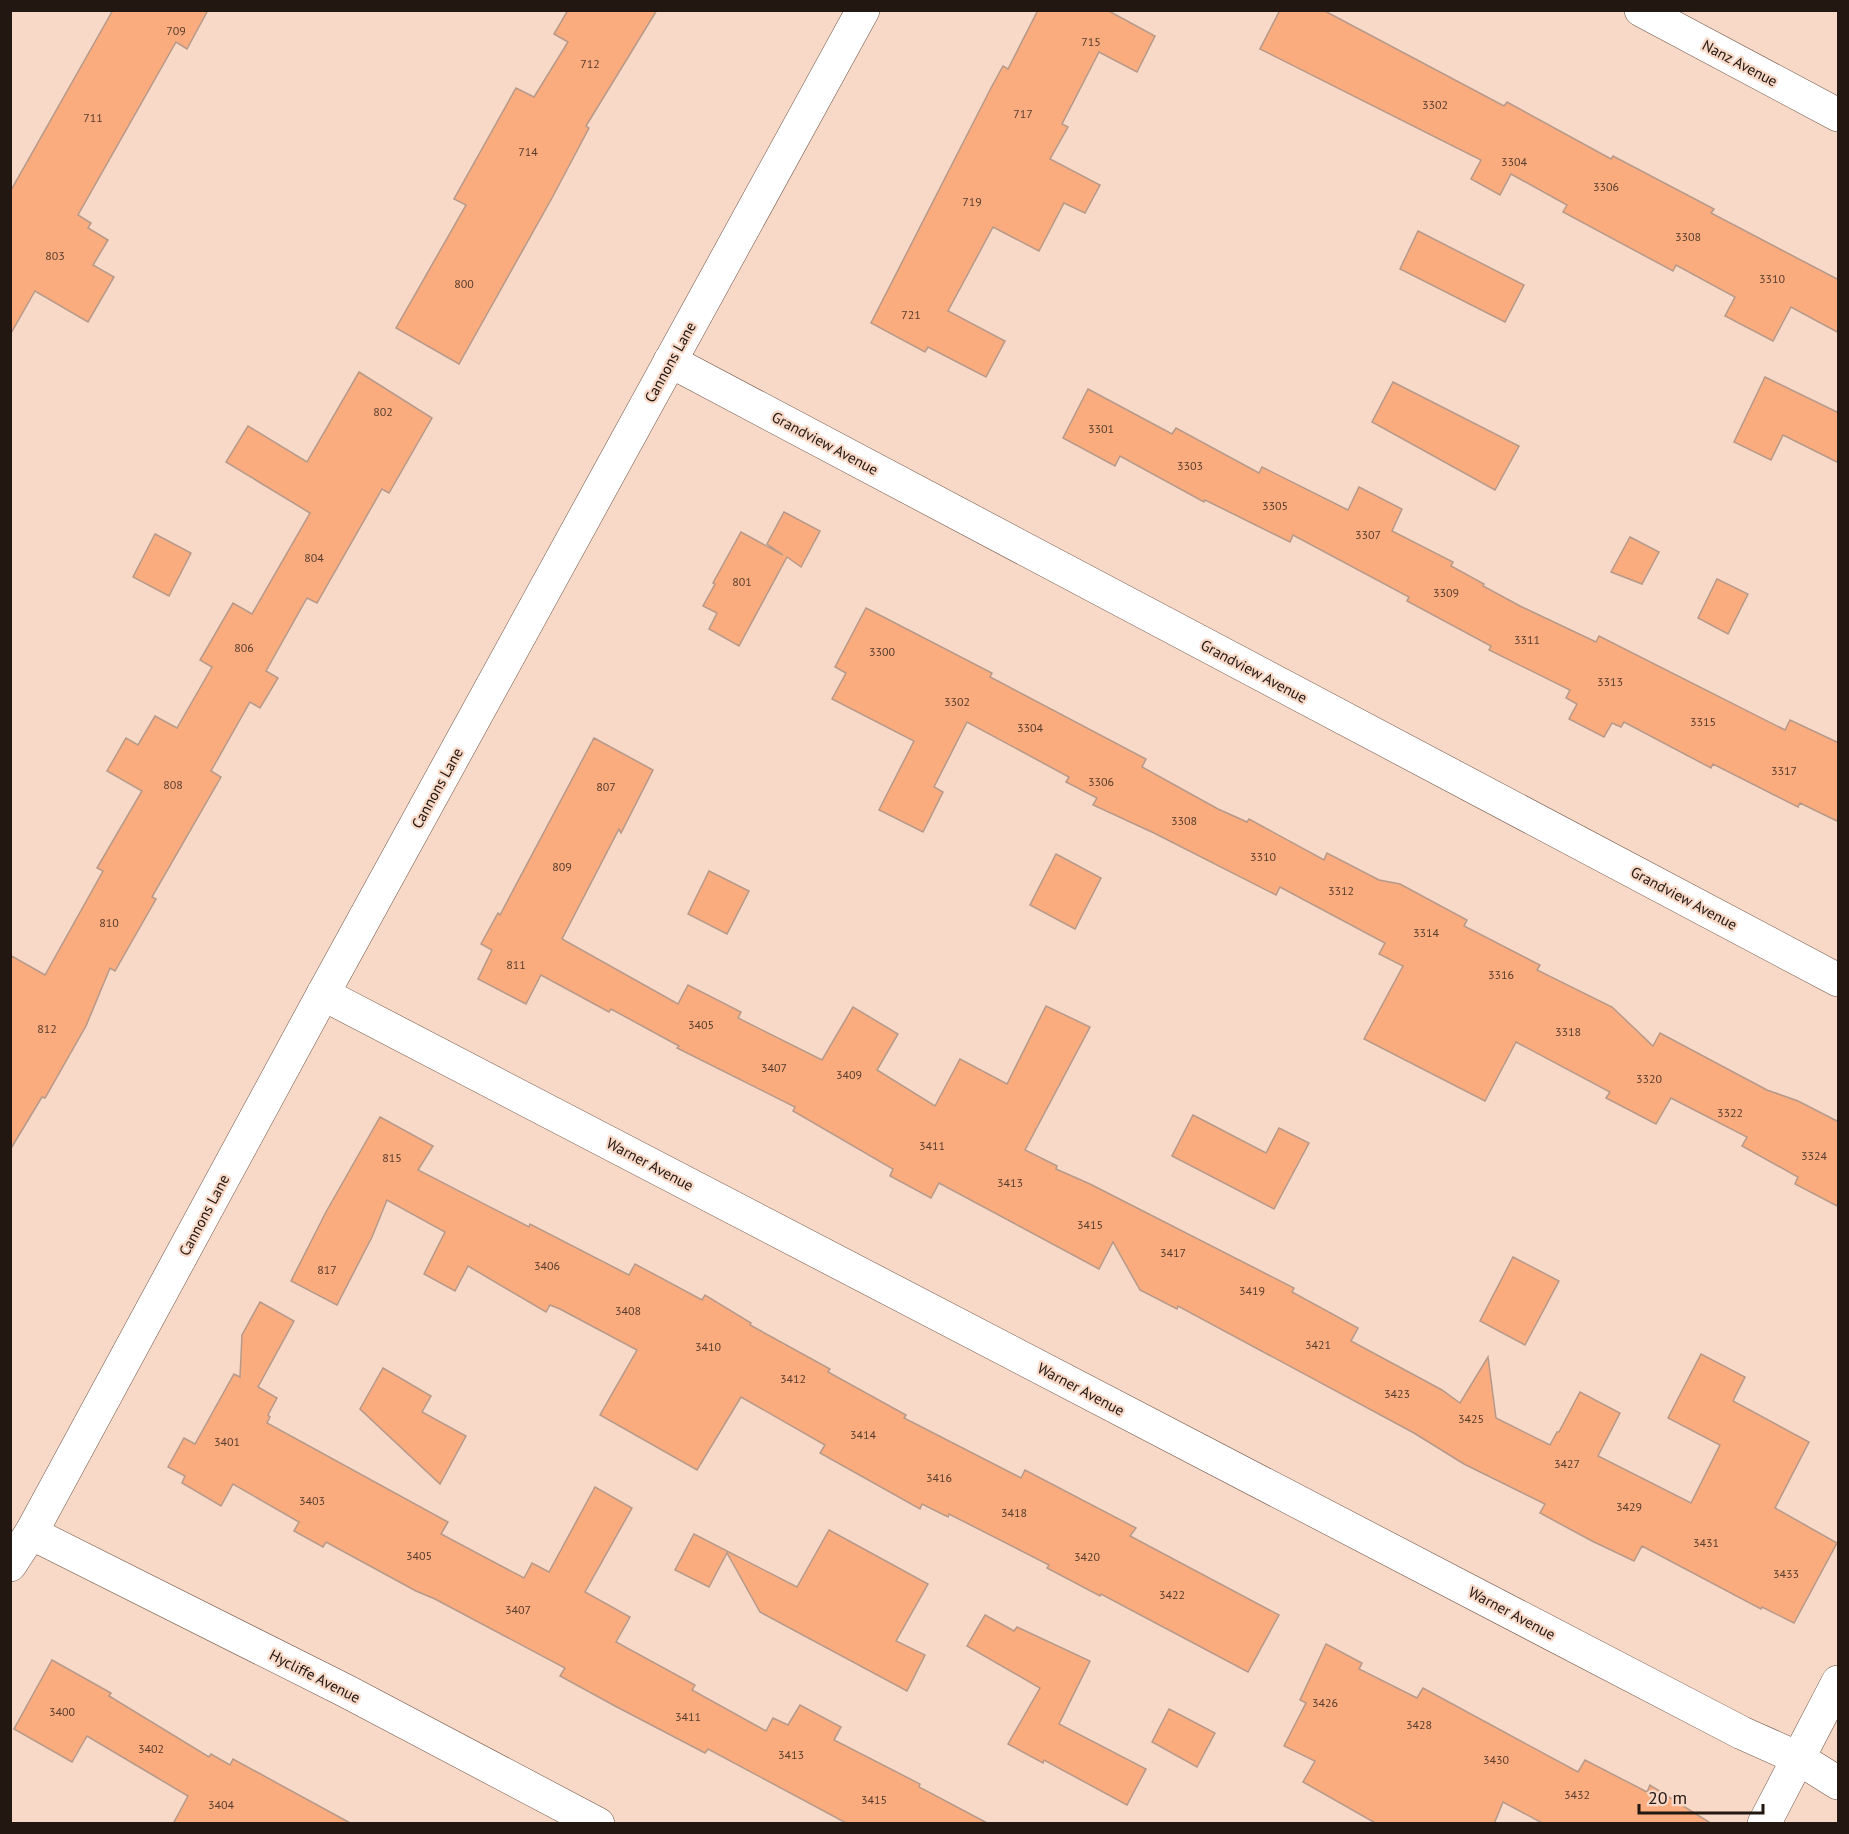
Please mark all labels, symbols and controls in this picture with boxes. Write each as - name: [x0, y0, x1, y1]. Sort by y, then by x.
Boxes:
- house number: 709: [166, 23, 186, 38]
- house number: 715: [1081, 34, 1101, 49]
- street label: Nanz Avenue: [1699, 35, 1781, 91]
- house number: 712: [580, 56, 600, 71]
- house number: 3302: [1422, 97, 1448, 112]
- house number: 717: [1013, 106, 1033, 121]
- house number: 711: [83, 110, 103, 125]
- house number: 714: [518, 144, 538, 159]
- house number: 3304: [1501, 154, 1528, 169]
- house number: 3306: [1593, 179, 1619, 194]
- house number: 719: [962, 194, 982, 209]
- house number: 3308: [1675, 229, 1701, 244]
- house number: 803: [45, 248, 65, 263]
- house number: 3310: [1759, 271, 1786, 286]
- house number: 800: [454, 276, 474, 291]
- house number: 721: [901, 307, 921, 322]
- street label: Cannons Lane: [640, 318, 700, 406]
- house number: 802: [373, 404, 393, 419]
- street label: Grandview Avenue: [769, 407, 881, 479]
- house number: 3301: [1088, 421, 1114, 436]
- house number: 3303: [1177, 458, 1203, 473]
- house number: 3305: [1262, 498, 1288, 513]
- house number: 3307: [1355, 527, 1381, 542]
- house number: 804: [304, 550, 324, 565]
- house number: 801: [732, 574, 752, 589]
- house number: 3309: [1433, 585, 1459, 600]
- house number: 3311: [1514, 632, 1540, 647]
- street label: Grandview Avenue: [1198, 635, 1310, 707]
- house number: 806: [234, 640, 254, 655]
- house number: 3300: [869, 644, 896, 659]
- house number: 3313: [1597, 674, 1623, 689]
- house number: 3302: [944, 694, 970, 709]
- house number: 3315: [1690, 714, 1716, 729]
- house number: 3304: [1017, 720, 1044, 735]
- street label: Cannons Lane: [407, 744, 467, 832]
- house number: 3317: [1771, 763, 1797, 778]
- house number: 3306: [1088, 774, 1114, 789]
- house number: 808: [163, 777, 183, 792]
- house number: 807: [596, 779, 616, 794]
- house number: 3308: [1171, 813, 1197, 828]
- house number: 3310: [1250, 849, 1277, 864]
- house number: 809: [552, 859, 572, 874]
- street label: Grandview Avenue: [1628, 862, 1740, 934]
- house number: 3312: [1328, 883, 1354, 898]
- house number: 810: [99, 915, 119, 930]
- house number: 3314: [1413, 925, 1440, 940]
- house number: 811: [506, 957, 526, 972]
- house number: 3316: [1488, 967, 1514, 982]
- house number: 3405: [688, 1017, 714, 1032]
- house number: 812: [37, 1021, 57, 1036]
- house number: 3318: [1555, 1024, 1581, 1039]
- house number: 3407: [761, 1060, 787, 1075]
- house number: 3409: [836, 1067, 862, 1082]
- house number: 3320: [1636, 1071, 1663, 1086]
- house number: 3322: [1717, 1105, 1743, 1120]
- street label: Warner Avenue: [603, 1133, 697, 1195]
- house number: 3411: [919, 1138, 945, 1153]
- house number: 3324: [1801, 1148, 1828, 1163]
- house number: 815: [382, 1150, 402, 1165]
- street label: Cannons Lane: [175, 1171, 233, 1259]
- house number: 3413: [997, 1175, 1023, 1190]
- house number: 3415: [1077, 1217, 1103, 1232]
- house number: 3417: [1160, 1245, 1186, 1260]
- house number: 3406: [534, 1258, 560, 1273]
- house number: 817: [317, 1262, 337, 1277]
- house number: 3419: [1239, 1283, 1265, 1298]
- house number: 3408: [615, 1303, 641, 1318]
- house number: 3421: [1305, 1337, 1331, 1352]
- house number: 3410: [695, 1339, 722, 1354]
- street label: Warner Avenue: [1034, 1358, 1128, 1420]
- house number: 3412: [780, 1371, 806, 1386]
- house number: 3423: [1384, 1386, 1410, 1401]
- house number: 3425: [1458, 1411, 1484, 1426]
- house number: 3414: [850, 1427, 877, 1442]
- house number: 3401: [214, 1434, 240, 1449]
- house number: 3427: [1554, 1456, 1580, 1471]
- house number: 3416: [926, 1470, 952, 1485]
- house number: 3403: [299, 1493, 325, 1508]
- house number: 3429: [1616, 1499, 1642, 1514]
- house number: 3418: [1001, 1505, 1027, 1520]
- house number: 3431: [1693, 1535, 1719, 1550]
- house number: 3405: [406, 1548, 432, 1563]
- house number: 3420: [1074, 1549, 1101, 1564]
- house number: 3433: [1773, 1566, 1799, 1581]
- street label: Warner Avenue: [1465, 1582, 1559, 1644]
- house number: 3422: [1159, 1587, 1185, 1602]
- house number: 3407: [505, 1602, 531, 1617]
- street label: Hycliffe Avenue: [266, 1645, 364, 1707]
- house number: 3426: [1312, 1695, 1338, 1710]
- house number: 3400: [49, 1704, 76, 1719]
- house number: 3411: [675, 1709, 701, 1724]
- house number: 3428: [1406, 1717, 1432, 1732]
- house number: 3402: [138, 1741, 164, 1756]
- house number: 3413: [778, 1747, 804, 1762]
- house number: 3430: [1483, 1752, 1510, 1767]
- scale bar: [1639, 1777, 1764, 1815]
- text: 20 m: [1648, 1786, 1687, 1809]
- house number: 3432: [1564, 1787, 1590, 1802]
- house number: 3415: [861, 1792, 887, 1807]
- house number: 3404: [208, 1797, 235, 1812]

